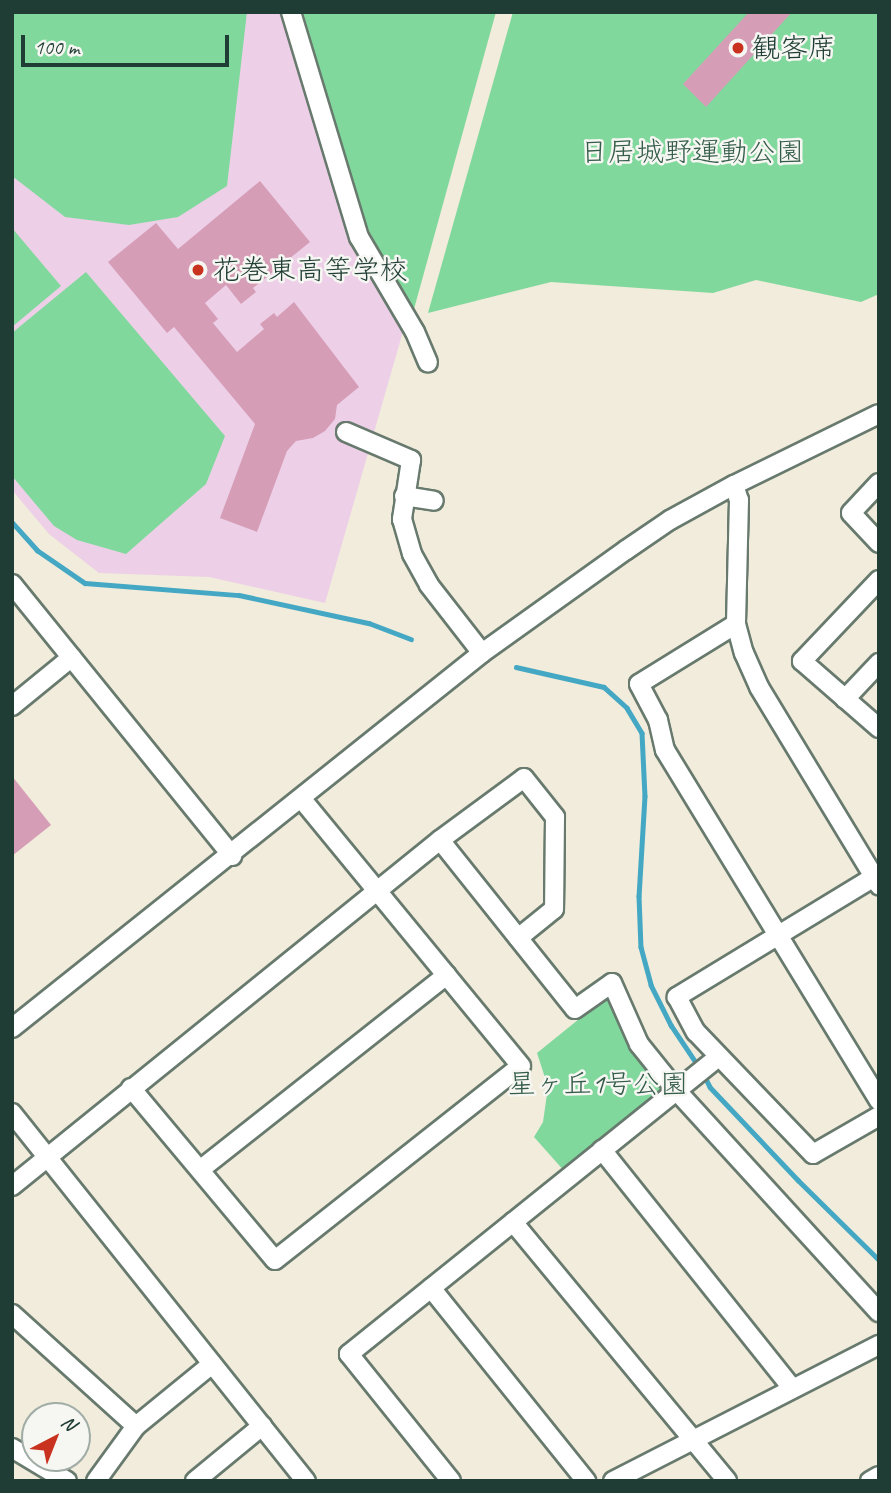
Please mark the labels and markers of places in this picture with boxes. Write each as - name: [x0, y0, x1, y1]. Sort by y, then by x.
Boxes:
- place label: 観客席: [752, 31, 836, 65]
- marker: 観客席: [730, 40, 746, 56]
- place label: 花巻東高等学校: [212, 253, 408, 287]
- marker: 花巻東高等学校: [190, 262, 206, 278]

